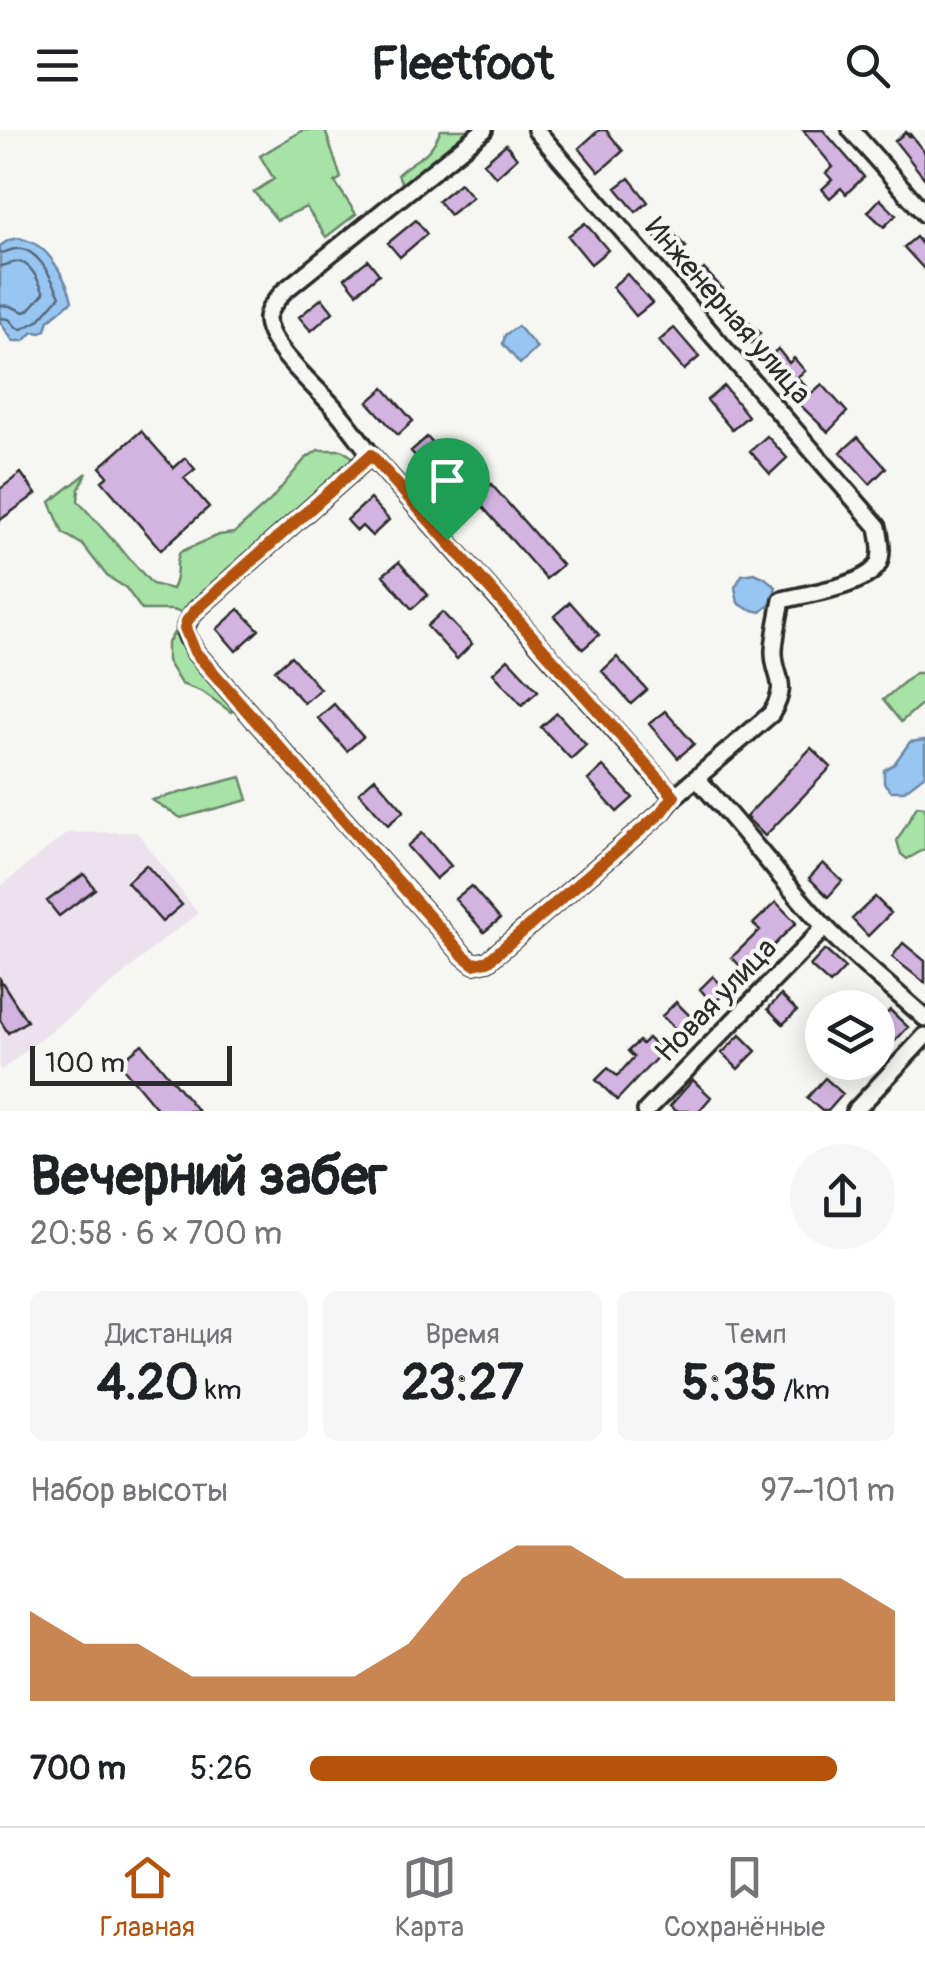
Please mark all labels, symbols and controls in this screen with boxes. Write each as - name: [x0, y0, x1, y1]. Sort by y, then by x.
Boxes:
- text: Fleetfoot: [371, 37, 554, 93]
- icon: menu: [30, 38, 85, 93]
- icon: search: [840, 38, 895, 93]
- street label: Инженерная улица: [637, 210, 819, 412]
- pin: [405, 438, 490, 541]
- icon: arrive: [420, 453, 475, 508]
- street label: Новая улица: [647, 930, 785, 1070]
- map controls: [805, 990, 895, 1080]
- button: layers: [805, 990, 895, 1080]
- scale bar: [30, 1041, 232, 1086]
- text: 100 m: [45, 1046, 125, 1081]
- text: Вечерний забег: [30, 1142, 387, 1211]
- button: share: [790, 1144, 895, 1249]
- text: 20:58 · 6 × 700 m: [30, 1214, 282, 1254]
- text: Дистанция: [106, 1317, 233, 1352]
- text: Время: [425, 1317, 500, 1352]
- text: Темп: [725, 1317, 787, 1352]
- text: 4.20: [97, 1352, 199, 1415]
- text: 23:27: [401, 1352, 524, 1415]
- text: 5:35: [682, 1352, 777, 1415]
- text: km: [199, 1373, 242, 1408]
- text: /km: [777, 1373, 830, 1408]
- text: Набор высоты: [30, 1471, 228, 1511]
- text: 97–101 m: [761, 1471, 895, 1511]
- text: 700 m: [30, 1749, 126, 1789]
- text: 5:26: [190, 1749, 252, 1789]
- tab: Главная: [100, 1850, 195, 1945]
- tab: Карта: [395, 1850, 464, 1945]
- tab: Сохранённые: [664, 1850, 825, 1945]

